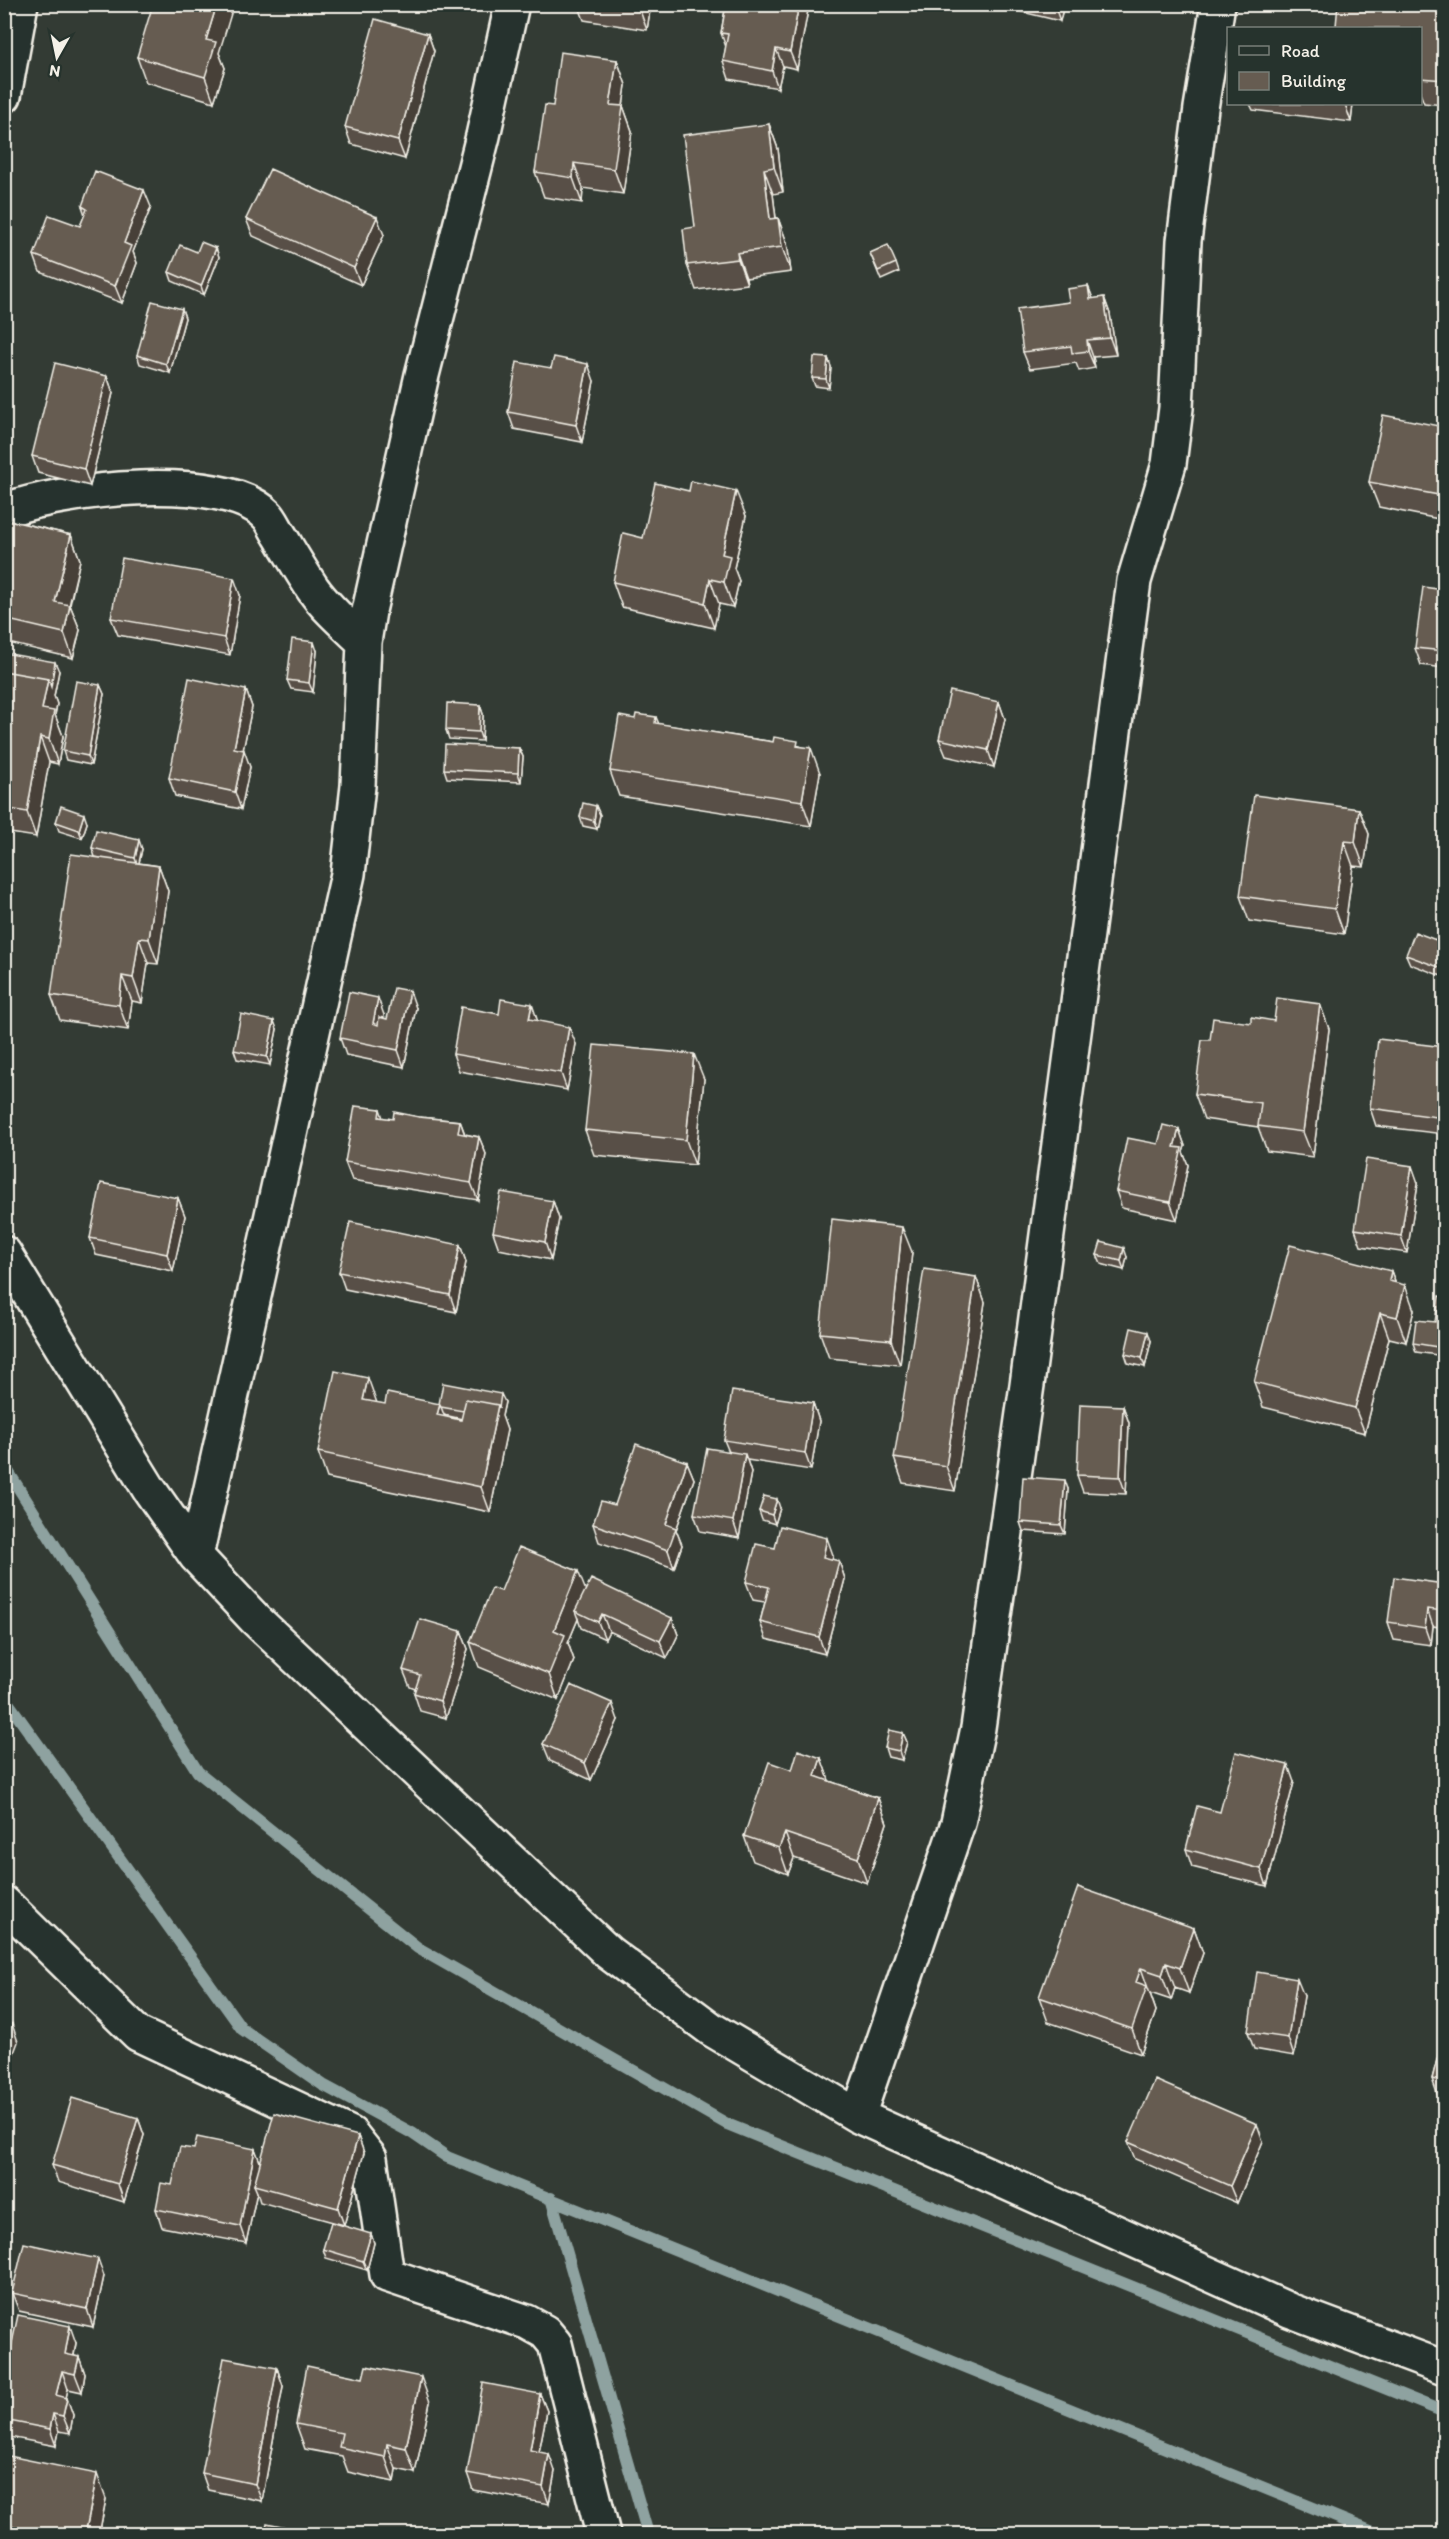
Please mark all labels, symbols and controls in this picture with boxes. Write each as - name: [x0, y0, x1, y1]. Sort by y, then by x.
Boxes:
- north arrow: [27, 27, 87, 87]
- legend: [1227, 27, 1422, 105]
- text: Road: [1281, 40, 1320, 62]
- text: N: [48, 61, 62, 82]
- text: Building: [1281, 70, 1347, 92]

